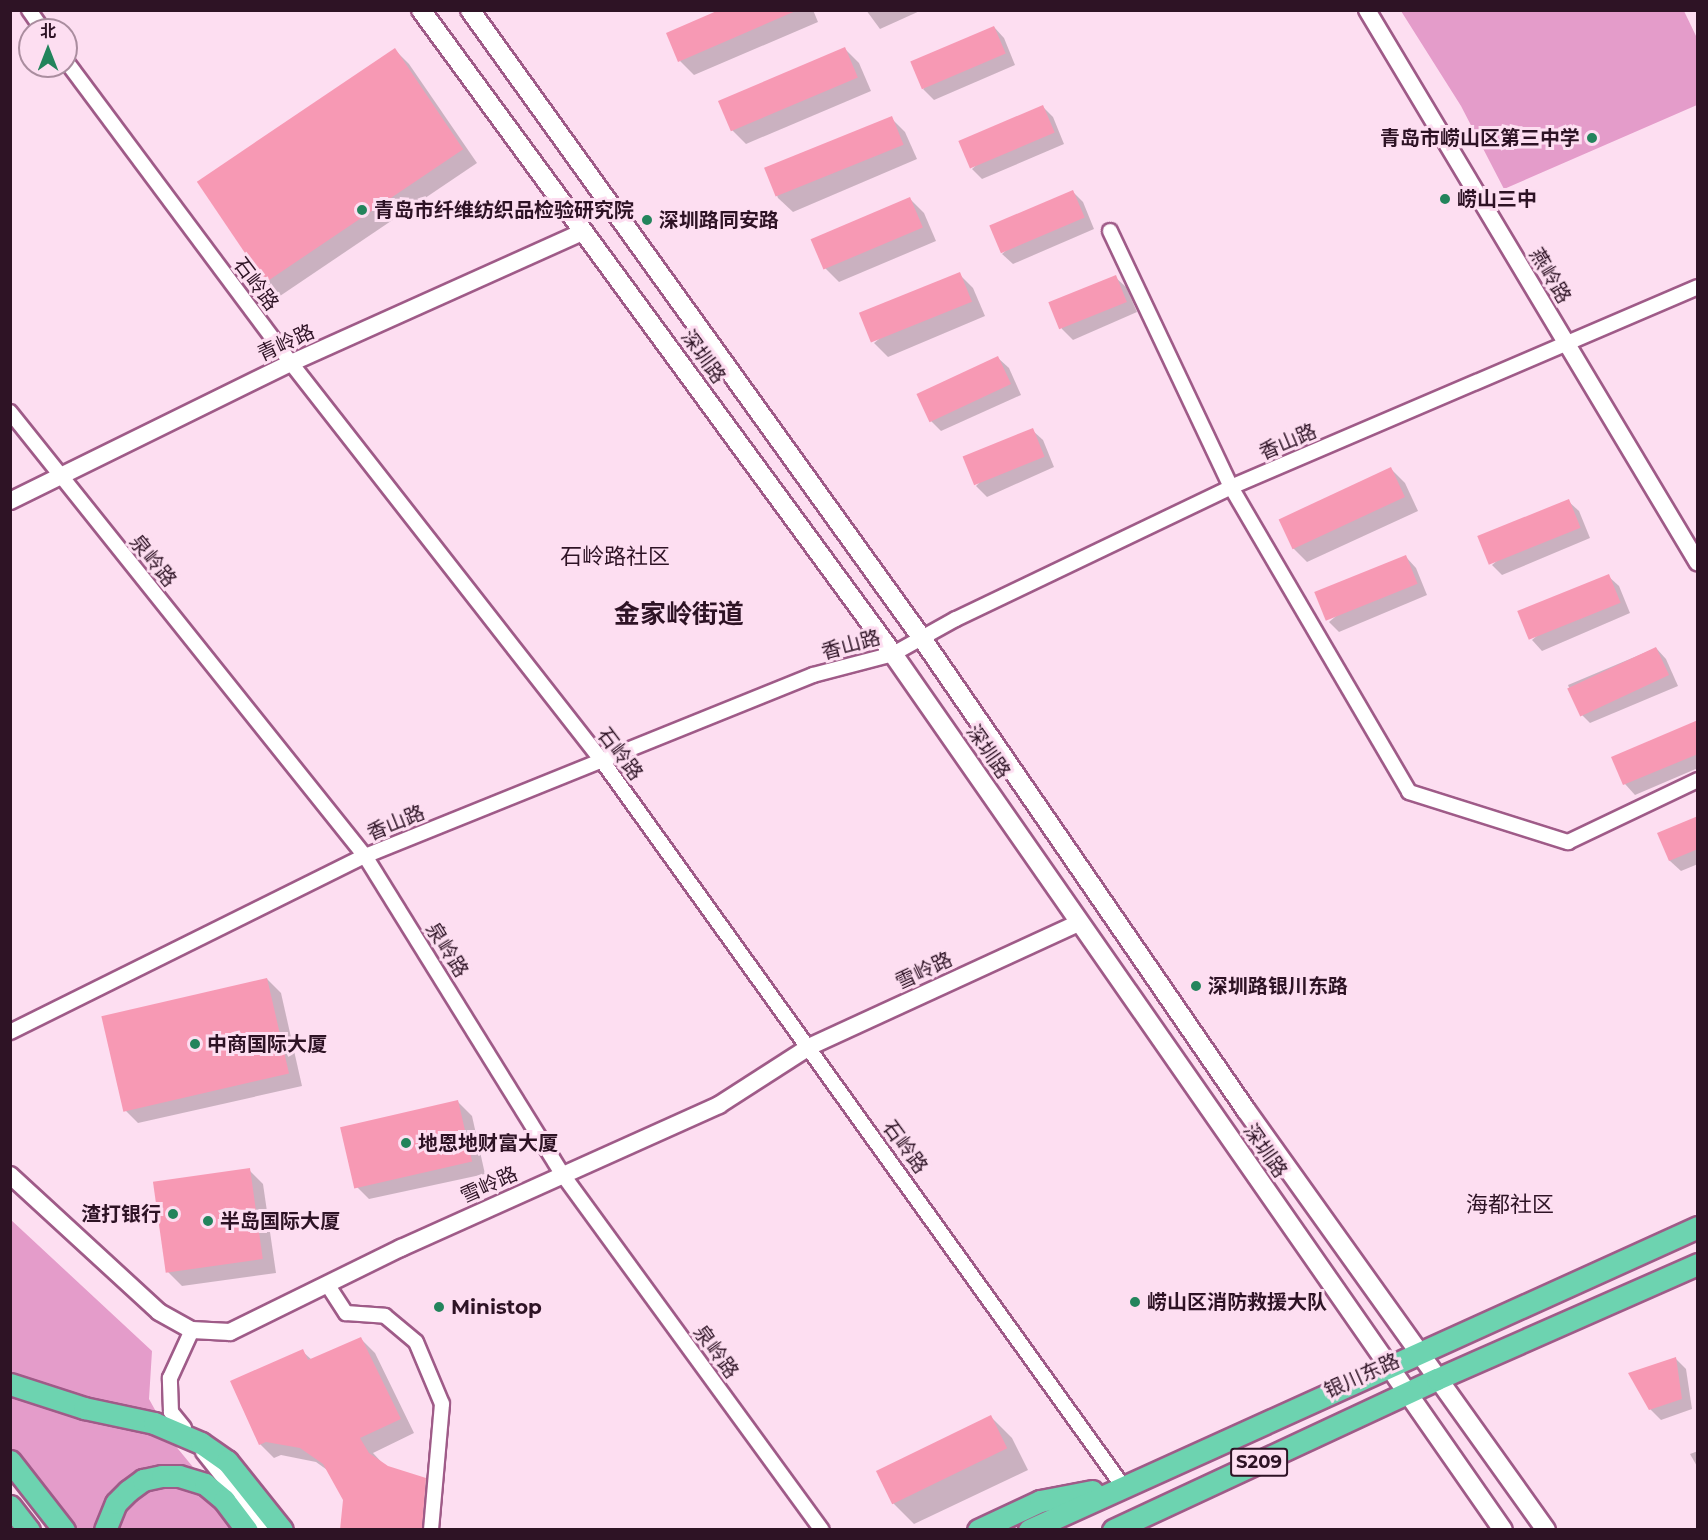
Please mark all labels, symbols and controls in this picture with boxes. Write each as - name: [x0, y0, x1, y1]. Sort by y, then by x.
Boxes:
- north arrow: [18, 18, 78, 78]
- text: 北: [40, 22, 56, 41]
- place label: 青岛市崂山区第三中学: [1380, 126, 1580, 150]
- marker: 青岛市崂山区第三中学: [1585, 131, 1599, 145]
- place label: 崂山三中: [1457, 187, 1537, 211]
- marker: 崂山三中: [1438, 192, 1452, 206]
- place label: 青岛市纤维纺织品检验研究院: [374, 198, 634, 222]
- marker: 青岛市纤维纺织品检验研究院: [355, 203, 369, 217]
- place label: 深圳路同安路: [659, 208, 779, 232]
- marker: 深圳路同安路: [640, 213, 654, 227]
- street label: 燕岭路: [1524, 244, 1576, 308]
- street label: 石岭路: [228, 253, 284, 315]
- street label: 青岭路: [254, 319, 318, 367]
- street label: 深圳路: [676, 326, 730, 388]
- street label: 香山路: [1256, 419, 1320, 465]
- street label: 泉岭路: [125, 530, 181, 592]
- district label: 石岭路社区: [560, 544, 670, 570]
- district label: 金家岭街道: [614, 599, 744, 631]
- street label: 香山路: [819, 626, 883, 664]
- street label: 深圳路: [961, 721, 1015, 783]
- street label: 石岭路: [592, 723, 648, 785]
- street label: 香山路: [364, 801, 428, 845]
- street label: 泉岭路: [421, 918, 473, 982]
- street label: 雪岭路: [892, 947, 956, 995]
- place label: 深圳路银川东路: [1208, 974, 1348, 998]
- marker: 深圳路银川东路: [1189, 979, 1203, 993]
- place label: 中商国际大厦: [207, 1032, 327, 1056]
- marker: 中商国际大厦: [188, 1037, 202, 1051]
- street label: 石岭路: [878, 1116, 932, 1178]
- street label: 深圳路: [1238, 1120, 1292, 1182]
- place label: 地恩地财富大厦: [418, 1131, 558, 1155]
- marker: 地恩地财富大厦: [399, 1136, 413, 1150]
- street label: 雪岭路: [457, 1162, 521, 1208]
- district label: 海都社区: [1466, 1192, 1554, 1218]
- place label: 渣打银行: [81, 1202, 161, 1226]
- marker: 渣打银行: [166, 1207, 180, 1221]
- place label: 半岛国际大厦: [220, 1209, 340, 1233]
- marker: 半岛国际大厦: [201, 1214, 215, 1228]
- place label: 崂山区消防救援大队: [1147, 1290, 1327, 1314]
- place label: Ministop: [451, 1295, 542, 1319]
- marker: 崂山区消防救援大队: [1128, 1295, 1142, 1309]
- marker: Ministop: [432, 1300, 446, 1314]
- street label: 泉岭路: [689, 1321, 743, 1383]
- street label: 银川东路: [1321, 1349, 1403, 1403]
- road number: S209: [1229, 1447, 1289, 1477]

